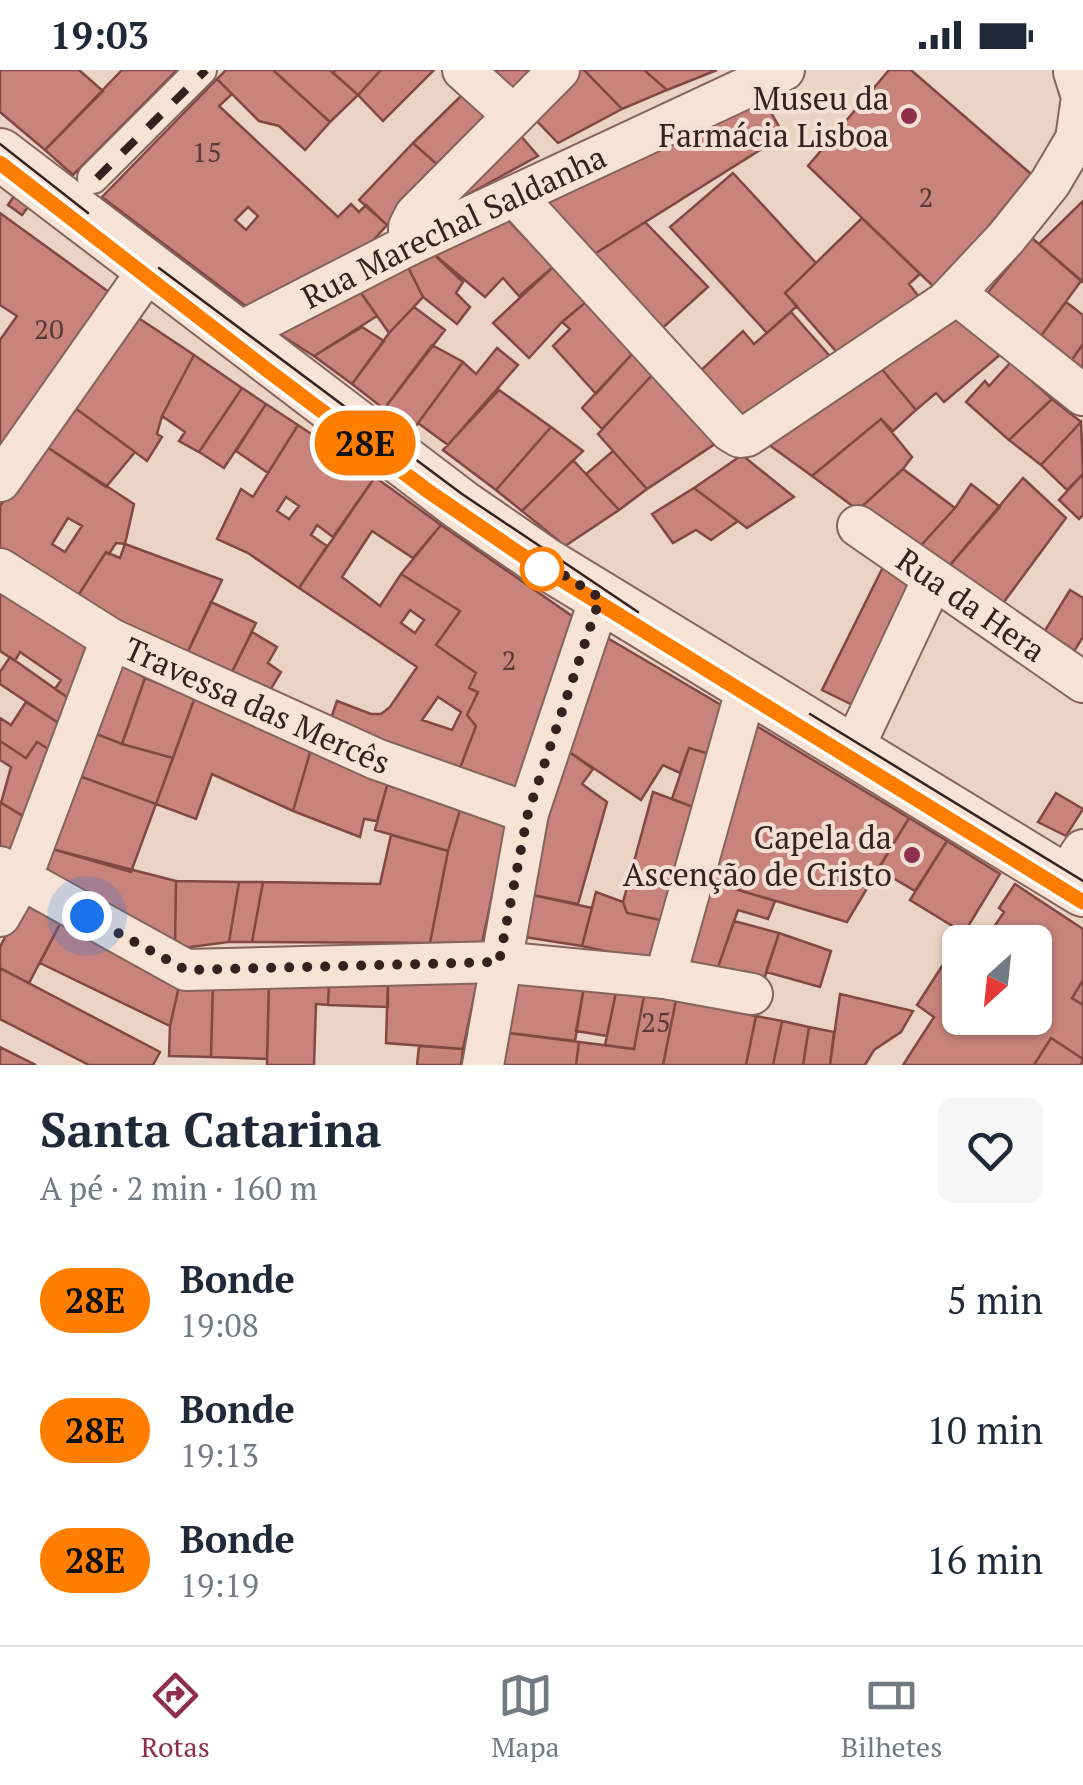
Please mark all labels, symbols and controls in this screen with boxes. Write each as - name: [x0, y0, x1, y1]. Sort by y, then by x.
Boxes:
- text: 19:03: [50, 10, 149, 60]
- place label: Museu da Farmácia Lisboa: [659, 77, 889, 156]
- marker: Museu da Farmácia Lisboa: [898, 105, 920, 127]
- house number: 15: [192, 133, 222, 170]
- street label: Rua Marechal Saldanha: [294, 135, 613, 318]
- house number: 2: [919, 178, 933, 215]
- house number: 20: [34, 310, 64, 347]
- line badge: 28E: [308, 410, 422, 476]
- text: 28E: [335, 420, 395, 466]
- street label: Rua da Hera: [889, 538, 1054, 671]
- unlabelled marker: [521, 548, 563, 590]
- street label: Travessa das Mercês: [118, 627, 396, 783]
- house number: 2: [502, 641, 516, 678]
- place label: Capela da Ascenção de Cristo: [623, 816, 892, 895]
- marker: Capela da Ascenção de Cristo: [901, 844, 923, 866]
- your location: [62, 891, 112, 941]
- north arrow: [942, 925, 1052, 1035]
- map controls: [942, 925, 1052, 1035]
- house number: 25: [641, 1003, 671, 1040]
- text: Santa Catarina: [40, 1097, 381, 1161]
- button: heart: [938, 1098, 1043, 1203]
- text: A pé · 2 min · 160 m: [40, 1167, 317, 1209]
- text: Bonde: [180, 1254, 295, 1304]
- text: 5 min: [947, 1275, 1043, 1325]
- text: 28E: [65, 1277, 125, 1323]
- text: 19:08: [180, 1304, 259, 1346]
- text: Bonde: [180, 1384, 295, 1434]
- text: 10 min: [926, 1405, 1043, 1455]
- text: 28E: [65, 1407, 125, 1453]
- text: 19:13: [180, 1434, 259, 1476]
- text: Bonde: [180, 1514, 295, 1564]
- text: 16 min: [926, 1535, 1043, 1585]
- text: 28E: [65, 1537, 125, 1583]
- text: 19:19: [180, 1564, 259, 1606]
- tab: Rotas: [141, 1668, 210, 1765]
- tab: Mapa: [491, 1668, 560, 1765]
- tab: Bilhetes: [841, 1668, 942, 1765]

